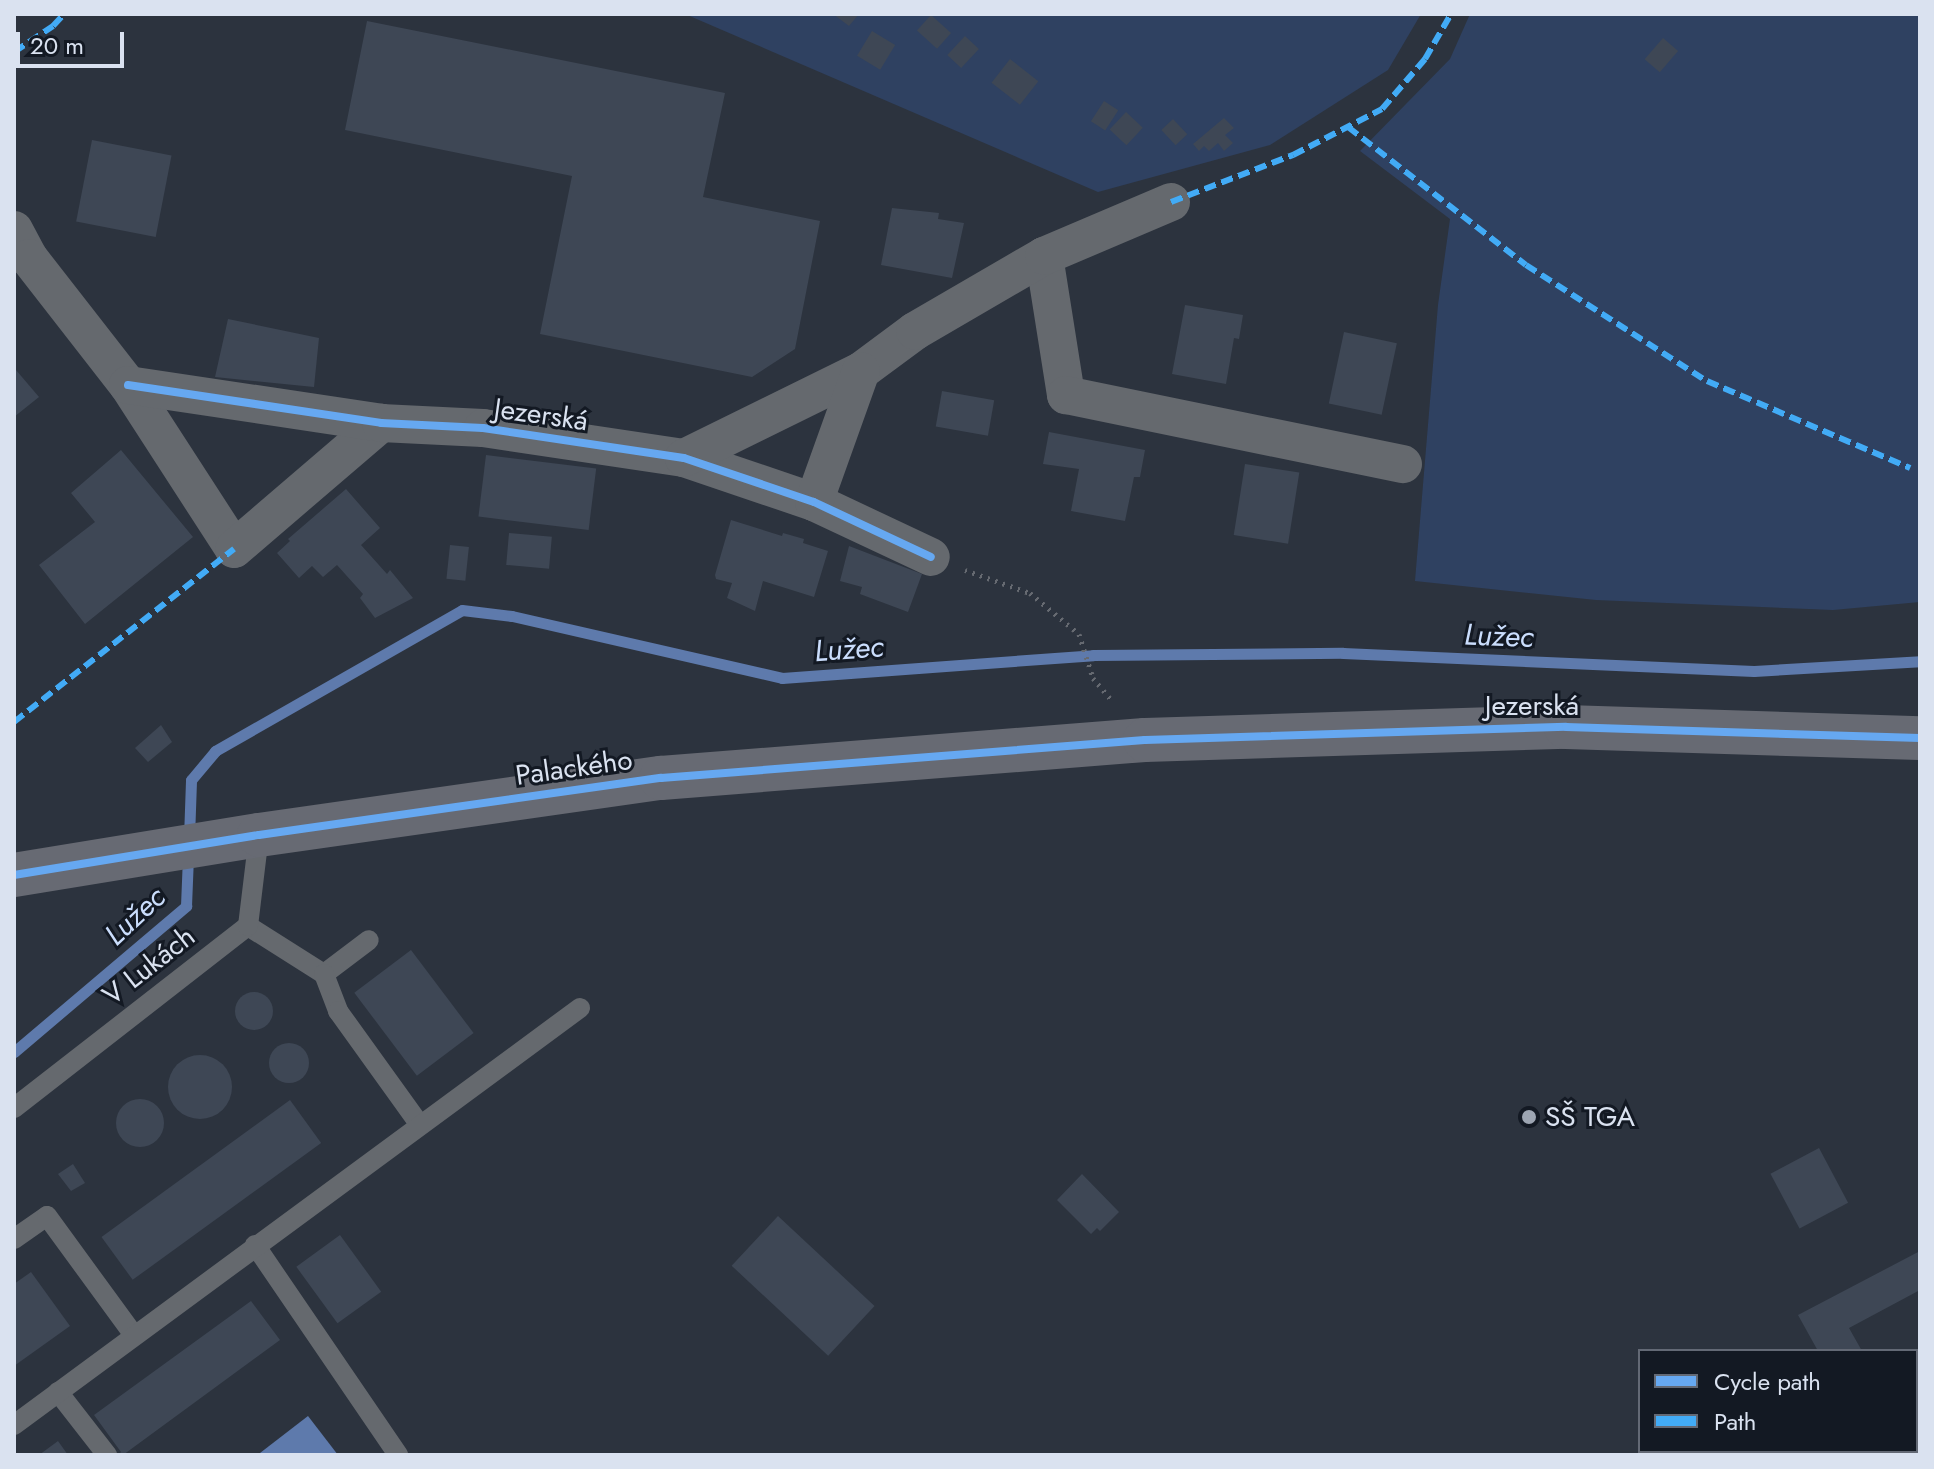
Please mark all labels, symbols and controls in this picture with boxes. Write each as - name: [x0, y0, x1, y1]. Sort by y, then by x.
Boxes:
- scale bar: [20, 16, 128, 66]
- text: 20 m: [30, 28, 84, 63]
- street label: Jezerská: [492, 392, 590, 438]
- water label: Lužec: [1464, 617, 1534, 655]
- water label: Lužec: [813, 629, 885, 669]
- street label: Jezerská: [1485, 689, 1579, 723]
- street label: Palackého: [513, 743, 635, 793]
- water label: Lužec: [97, 879, 173, 953]
- street label: V Lukách: [96, 920, 202, 1012]
- place label: SŠ TGA: [1545, 1100, 1635, 1134]
- marker: SŠ TGA: [1520, 1108, 1538, 1126]
- legend: [1638, 1349, 1918, 1453]
- text: Cycle path: [1714, 1364, 1821, 1399]
- text: Path: [1714, 1404, 1756, 1439]

